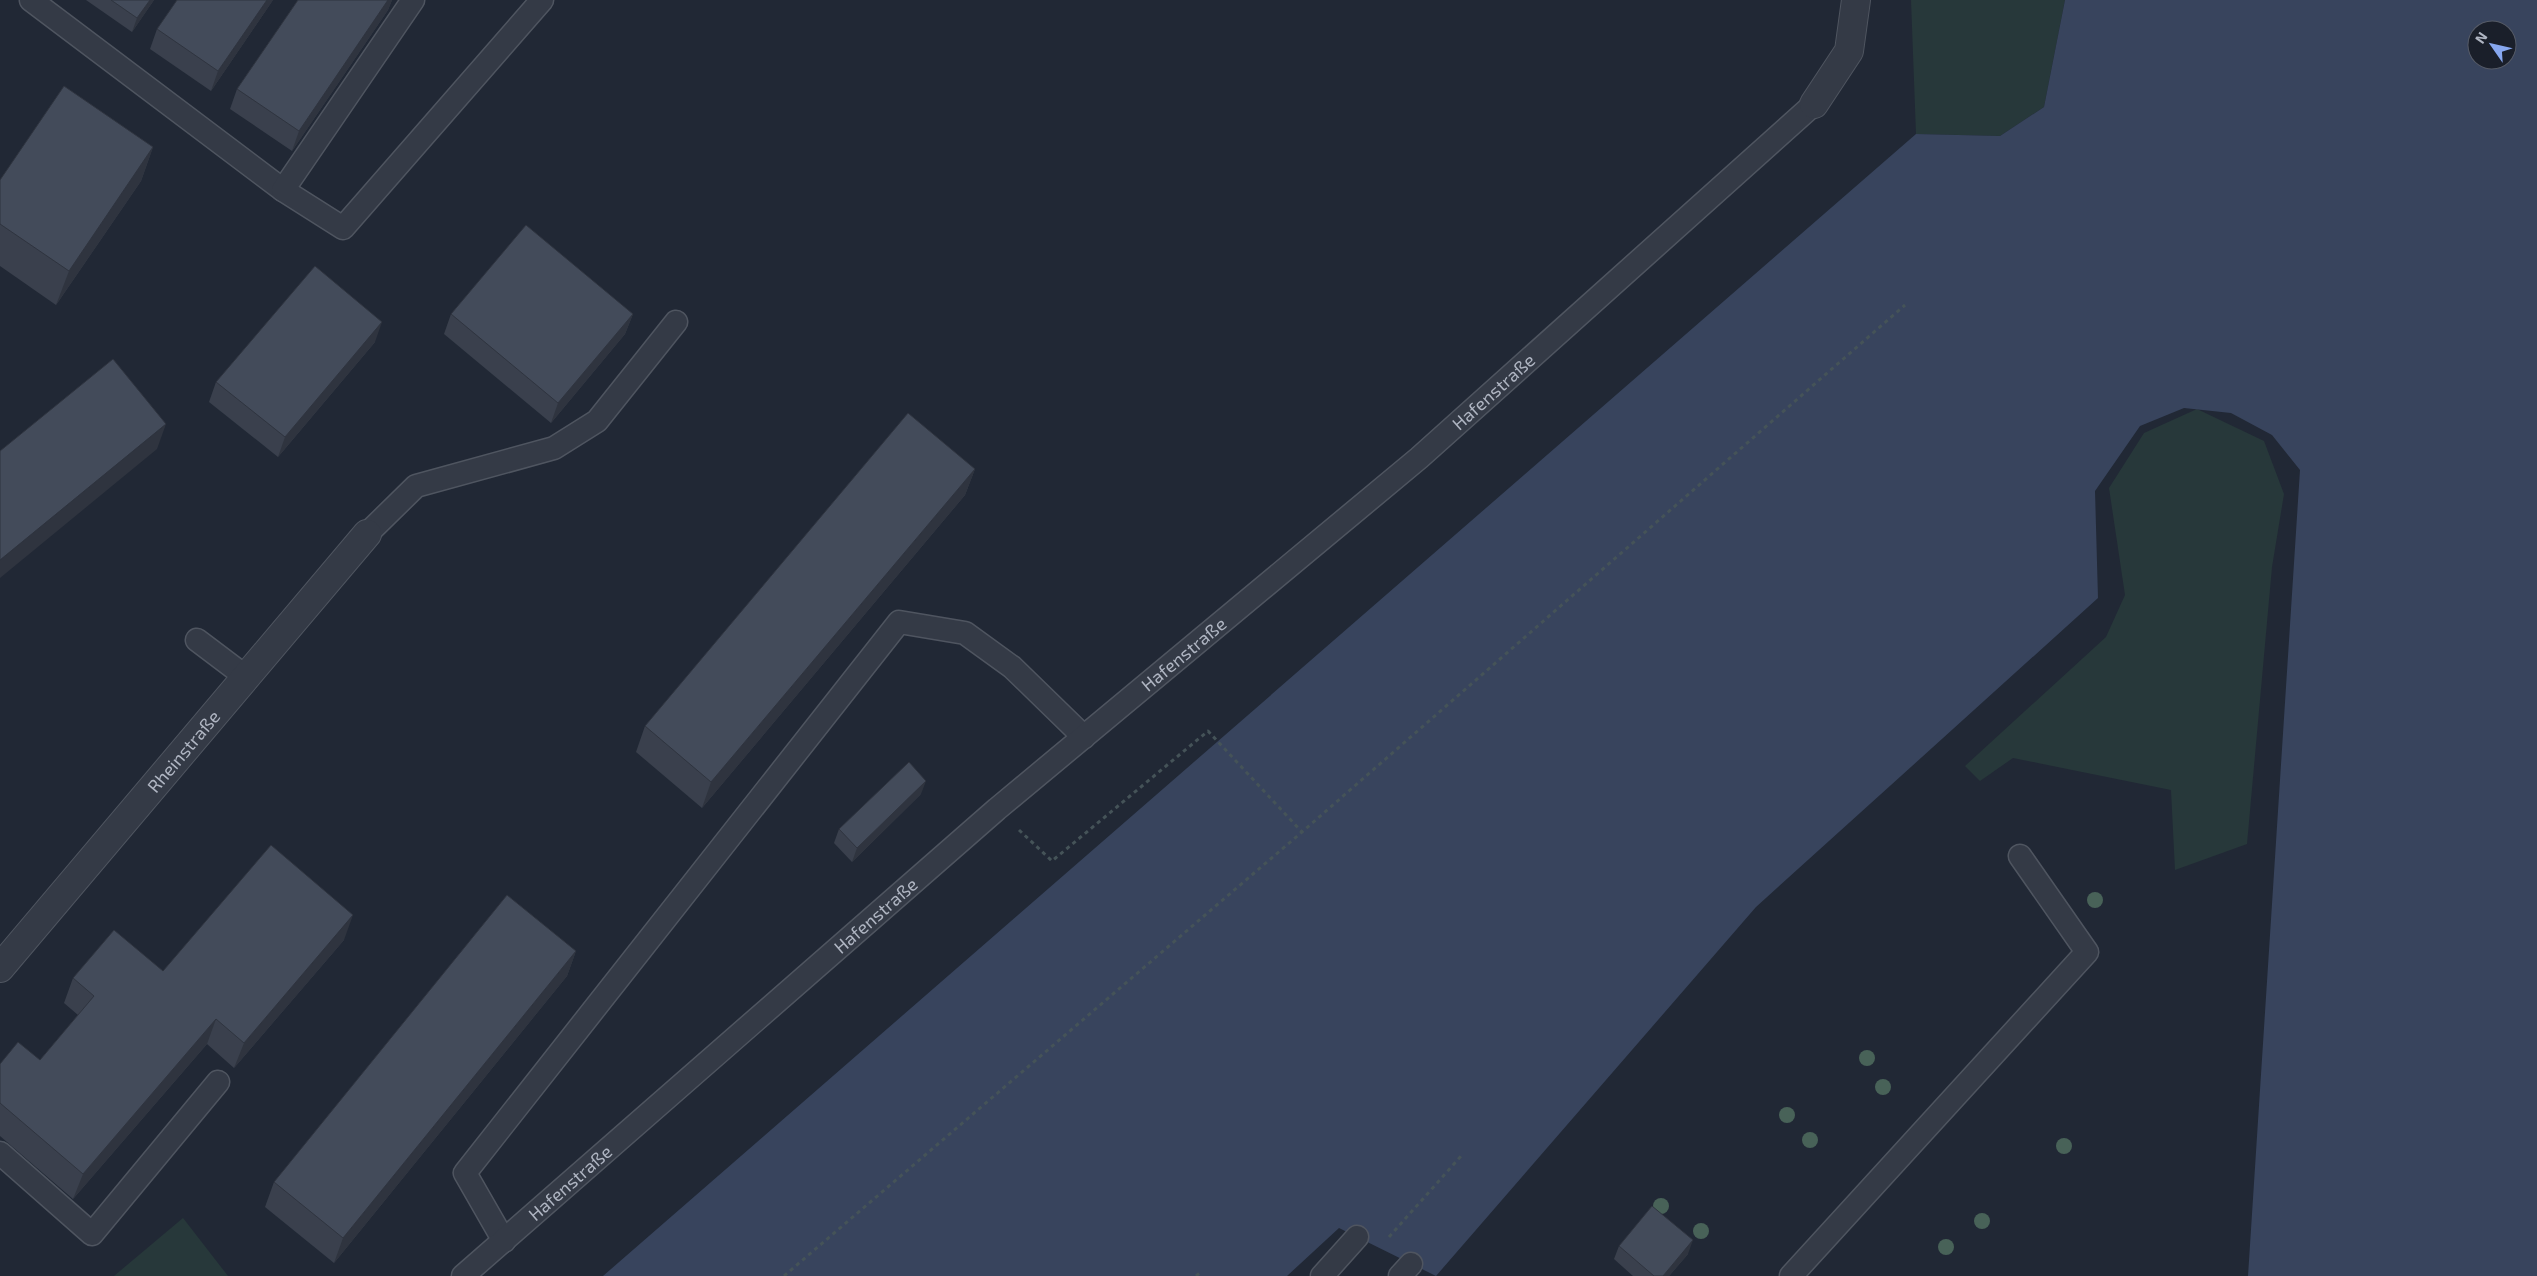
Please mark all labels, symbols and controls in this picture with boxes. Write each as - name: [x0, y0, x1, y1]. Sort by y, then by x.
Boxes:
- north arrow: [2467, 20, 2517, 70]
- text: N: [2471, 29, 2491, 46]
- street label: Hafenstraße: [1447, 349, 1539, 434]
- street label: Hafenstraße: [1137, 612, 1230, 695]
- street label: Rheinstraße: [142, 705, 224, 797]
- street label: Hafenstraße: [829, 873, 922, 958]
- street label: Hafenstraße: [524, 1140, 616, 1225]

